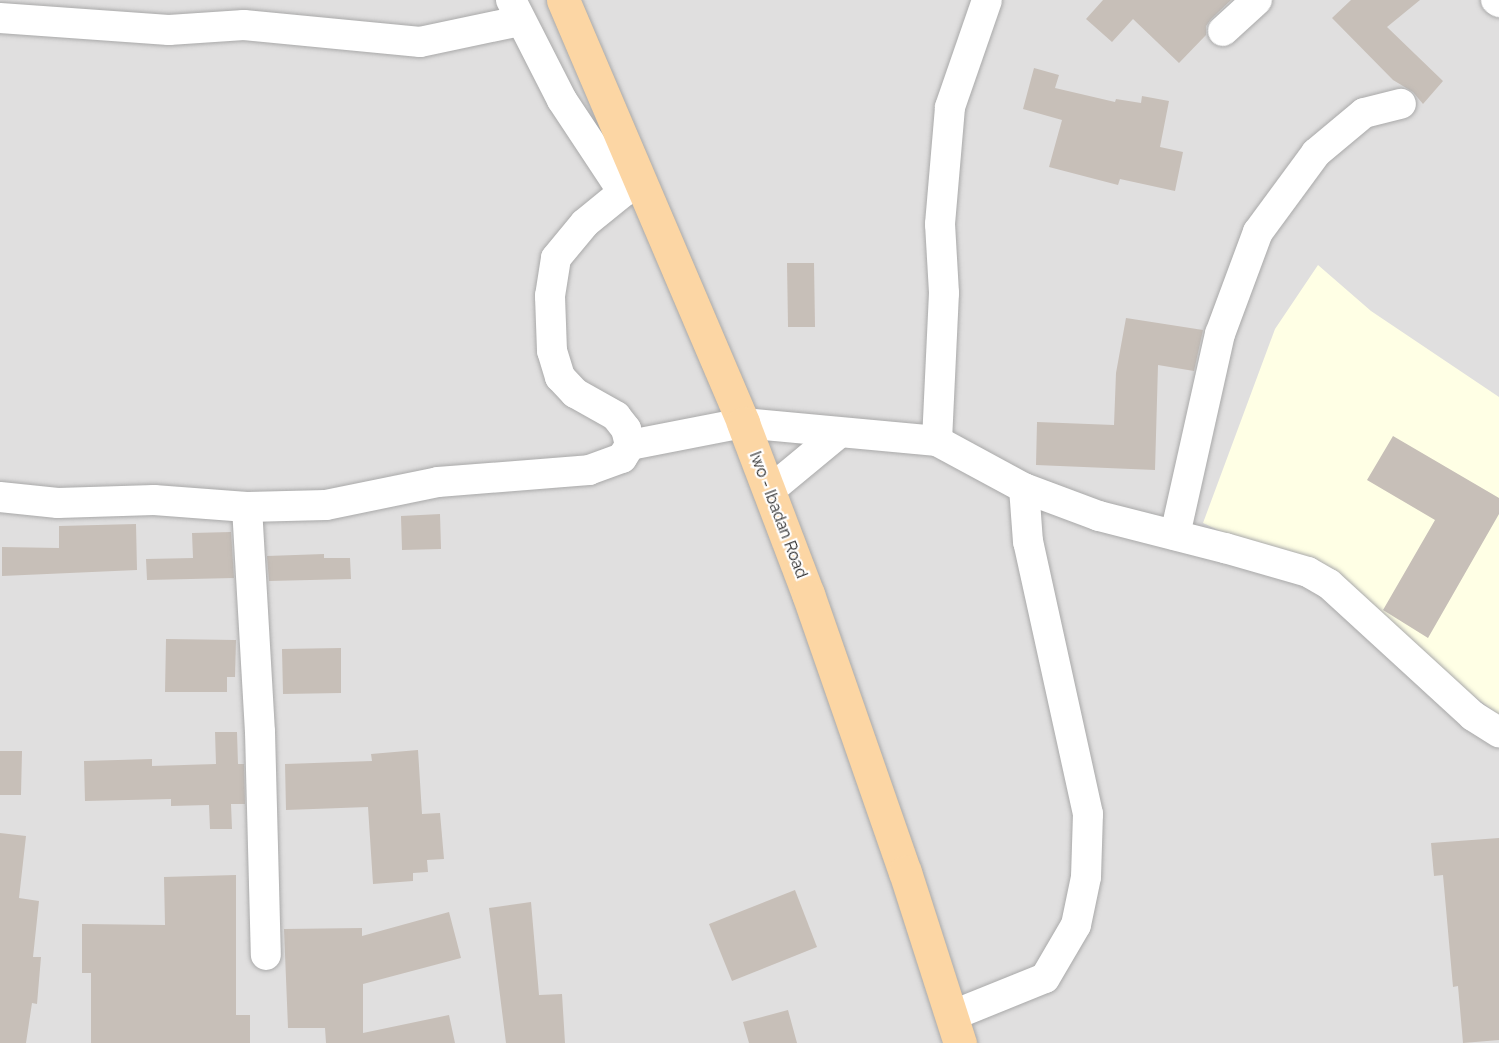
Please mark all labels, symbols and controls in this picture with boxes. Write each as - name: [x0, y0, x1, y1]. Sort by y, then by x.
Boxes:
- street label: Iwo - Ibadan Road: [745, 449, 811, 581]

